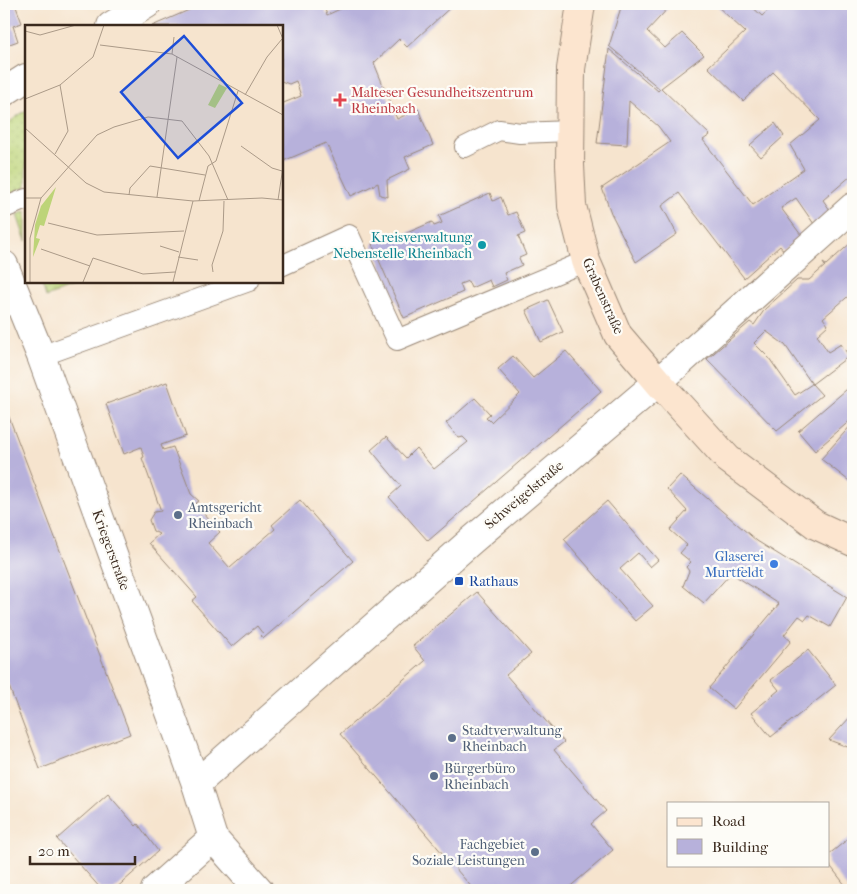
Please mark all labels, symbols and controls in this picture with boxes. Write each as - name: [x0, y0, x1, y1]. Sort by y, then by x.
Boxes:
- inset map: [25, 25, 282, 282]
- place label: Malteser Gesundheitszentrum Rheinbach: [351, 84, 534, 117]
- marker: Malteser Gesundheitszentrum Rheinbach: [333, 93, 347, 107]
- place label: Kreisverwaltung Nebenstelle Rheinbach: [333, 229, 473, 262]
- marker: Kreisverwaltung Nebenstelle Rheinbach: [476, 239, 488, 251]
- street label: Grabenstraße: [579, 255, 627, 337]
- street label: Schweigelstraße: [481, 457, 567, 533]
- place label: Amtsgericht Rheinbach: [187, 499, 262, 532]
- street label: Kriegerstraße: [89, 507, 133, 593]
- marker: Amtsgericht Rheinbach: [172, 509, 184, 521]
- place label: Glaserei Murtfeldt: [705, 548, 764, 581]
- marker: Glaserei Murtfeldt: [768, 558, 780, 570]
- place label: Rathaus: [469, 573, 518, 590]
- marker: Rathaus: [453, 575, 465, 587]
- place label: Stadtverwaltung Rheinbach: [462, 722, 563, 755]
- marker: Stadtverwaltung Rheinbach: [446, 732, 458, 744]
- place label: Bürgerbüro Rheinbach: [444, 760, 515, 793]
- marker: Bürgerbüro Rheinbach: [428, 770, 440, 782]
- legend: [667, 802, 830, 866]
- text: Road: [712, 812, 746, 830]
- scale bar: [30, 834, 135, 866]
- place label: Fachgebiet Soziale Leistungen: [412, 836, 525, 869]
- text: Building: [712, 838, 769, 856]
- text: 20 m: [38, 842, 70, 860]
- marker: Fachgebiet Soziale Leistungen: [529, 846, 541, 858]

